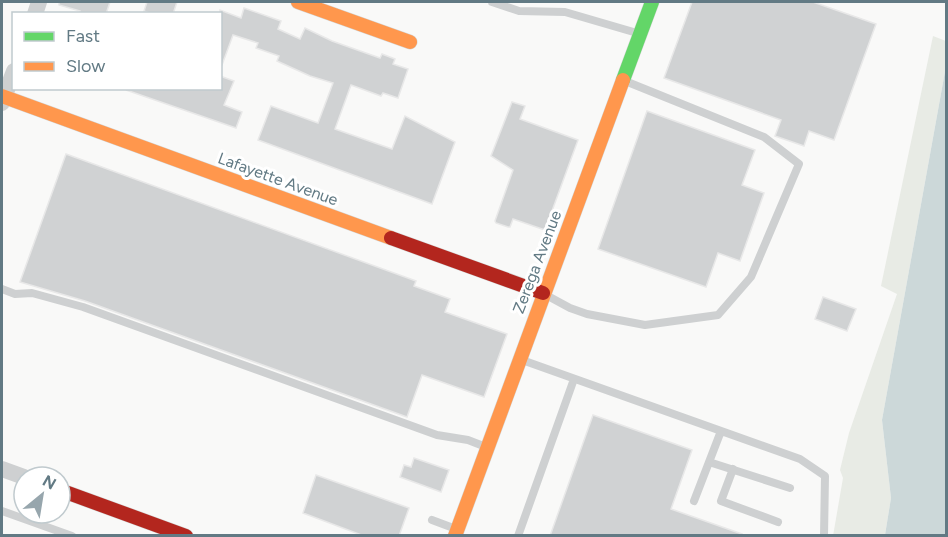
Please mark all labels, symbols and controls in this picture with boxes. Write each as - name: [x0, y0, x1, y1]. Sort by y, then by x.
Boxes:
- legend: [12, 12, 222, 90]
- text: Fast: [66, 25, 100, 47]
- text: Slow: [66, 55, 105, 77]
- street label: Lafayette Avenue: [215, 148, 341, 210]
- street label: Zerega Avenue: [509, 208, 565, 316]
- north arrow: [12, 465, 72, 525]
- text: N: [39, 471, 59, 494]

